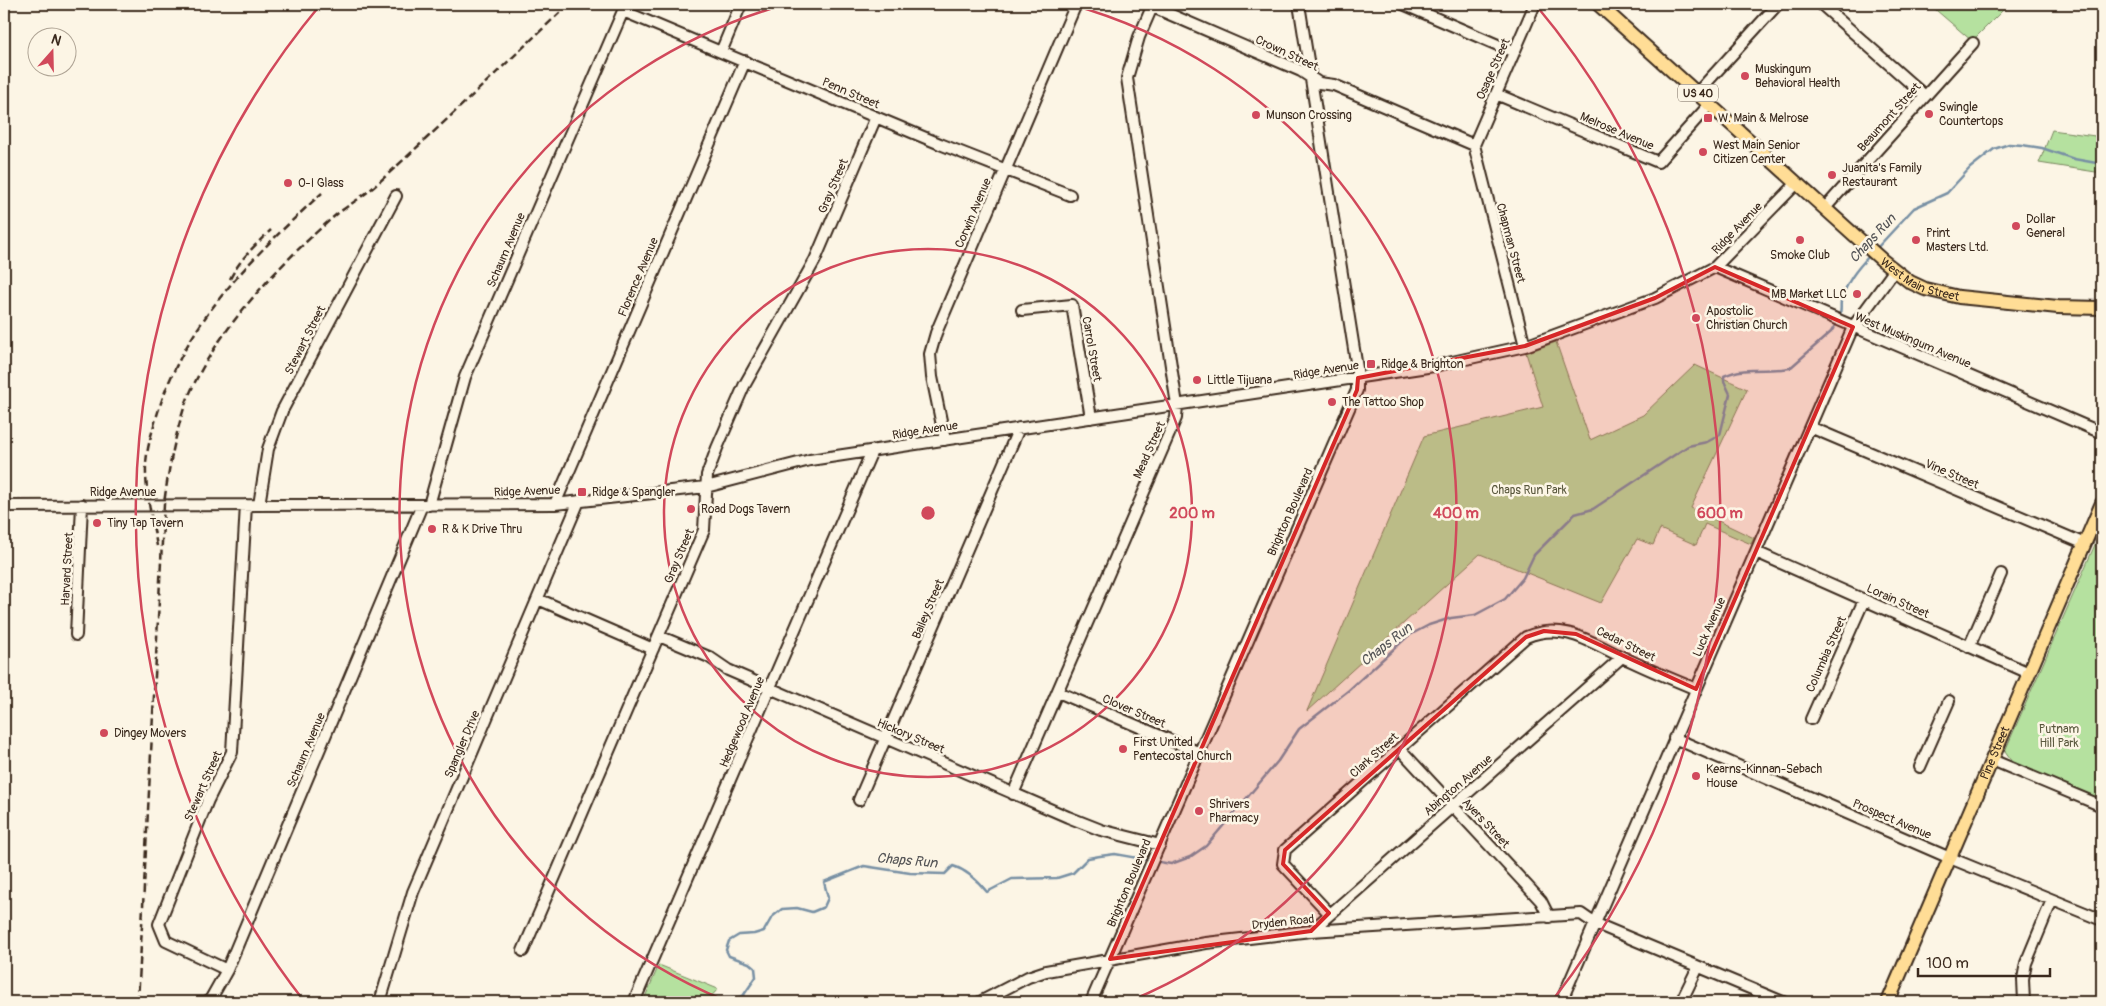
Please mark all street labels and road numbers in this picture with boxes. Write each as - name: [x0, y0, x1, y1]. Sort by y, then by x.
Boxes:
- street label: Crown Street: [1253, 32, 1321, 75]
- street label: Osage Street: [1473, 36, 1514, 102]
- street label: Penn Street: [820, 75, 882, 112]
- street label: Beaumont Street: [1855, 80, 1924, 155]
- road number: US 40: [1678, 85, 1718, 102]
- street label: Melrose Avenue: [1578, 109, 1656, 154]
- street label: Gray Street: [815, 156, 852, 216]
- street label: Corwin Avenue: [952, 176, 995, 250]
- street label: Ridge Avenue: [1709, 199, 1766, 257]
- street label: Chapman Street: [1493, 202, 1528, 285]
- street label: Schaum Avenue: [484, 210, 529, 290]
- street label: Florence Avenue: [615, 235, 662, 319]
- street label: West Main Street: [1877, 255, 1961, 305]
- street label: Stewart Street: [282, 303, 329, 377]
- street label: West Muskingum Avenue: [1852, 309, 1973, 372]
- street label: Carrol Street: [1078, 315, 1105, 383]
- street label: Ridge Avenue: [1292, 358, 1360, 383]
- street label: Ridge Avenue: [891, 418, 959, 443]
- street label: Mead Street: [1130, 419, 1169, 481]
- street label: Vine Street: [1923, 456, 1981, 493]
- street label: Brighton Boulevard: [1264, 466, 1317, 558]
- street label: Ridge Avenue: [494, 483, 561, 500]
- street label: Ridge Avenue: [90, 485, 156, 500]
- street label: Gray Street: [661, 526, 698, 586]
- street label: Harvard Street: [58, 532, 77, 606]
- street label: Bailey Street: [909, 577, 948, 641]
- street label: Lorain Street: [1864, 581, 1932, 622]
- street label: Luck Avenue: [1690, 595, 1729, 659]
- street label: Columbia Street: [1803, 614, 1850, 695]
- street label: Cedar Street: [1594, 624, 1658, 665]
- street label: Hedgewood Avenue: [717, 674, 768, 770]
- street label: Clover Street: [1100, 691, 1168, 732]
- street label: Spangler Drive: [441, 708, 483, 780]
- street label: Schaum Avenue: [284, 710, 329, 790]
- street label: Hickory Street: [875, 716, 947, 757]
- street label: Pine Street: [1977, 724, 2013, 782]
- street label: Clark Street: [1347, 730, 1402, 781]
- street label: Stewart Street: [181, 748, 226, 824]
- street label: Abington Avenue: [1421, 751, 1496, 819]
- street label: Ayers Street: [1459, 795, 1513, 852]
- street label: Prospect Avenue: [1850, 796, 1934, 843]
- street label: Brighton Boulevard: [1104, 837, 1155, 930]
- street label: Dryden Road: [1251, 912, 1315, 933]

